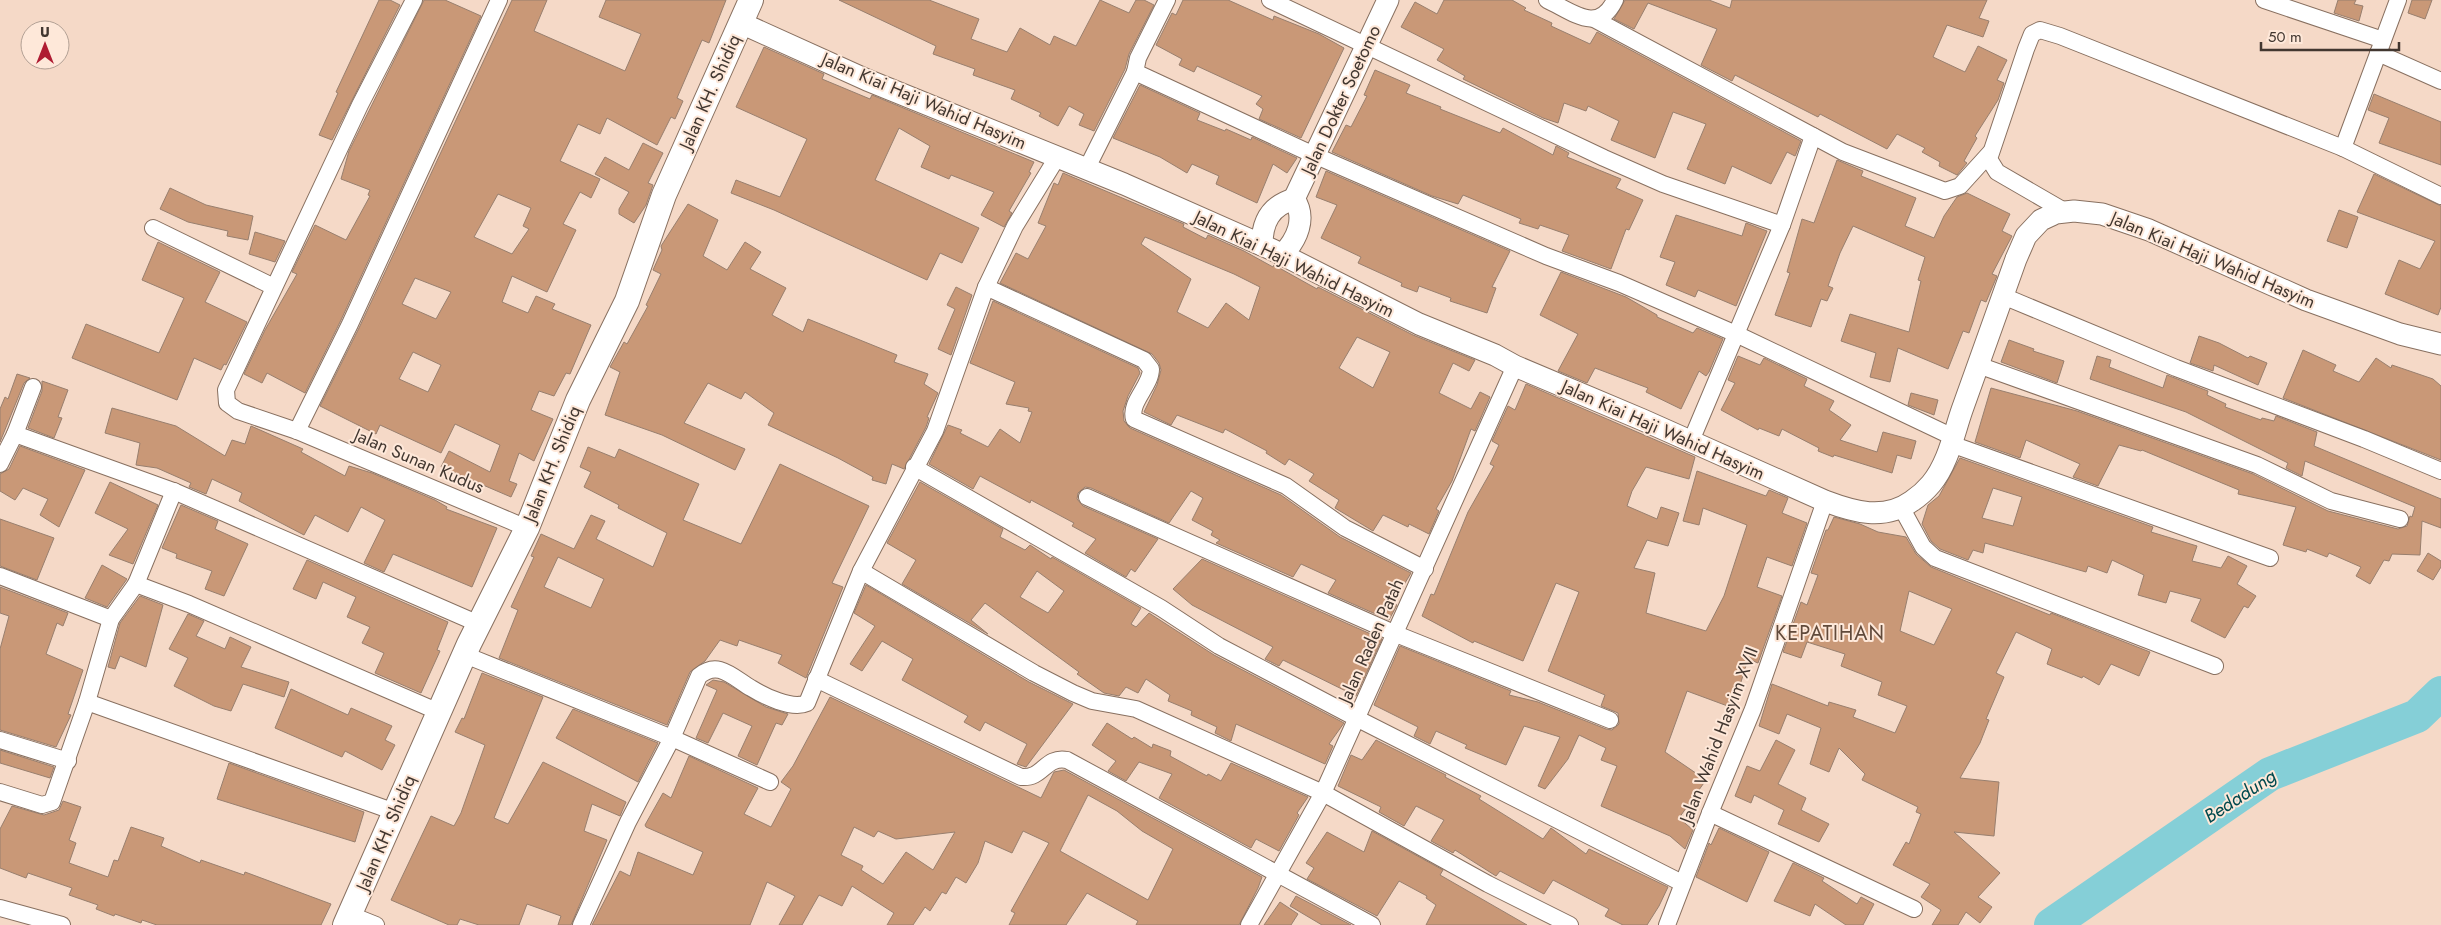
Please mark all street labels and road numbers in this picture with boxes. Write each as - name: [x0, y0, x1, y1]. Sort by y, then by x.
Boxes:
- street label: Jalan Dokter Soetomo: [1294, 21, 1387, 181]
- street label: Jalan KH. Shidiq: [672, 30, 747, 156]
- street label: Jalan Kiai Haji Wahid Hasyim: [816, 45, 1030, 156]
- street label: Jalan Kiai Haji Wahid Hasyim: [1188, 203, 1399, 324]
- street label: Jalan Kiai Haji Wahid Hasyim: [2105, 204, 2319, 315]
- street label: Jalan Kiai Haji Wahid Hasyim: [1555, 373, 1769, 487]
- street label: Jalan KH. Shidiq: [516, 402, 587, 528]
- street label: Jalan Sunan Kudus: [348, 421, 488, 500]
- street label: Jalan Raden Patah: [1331, 574, 1410, 709]
- street label: Jalan Wahid Hasyim XVII: [1673, 643, 1765, 829]
- street label: Jalan KH. Shidiq: [349, 771, 422, 897]

